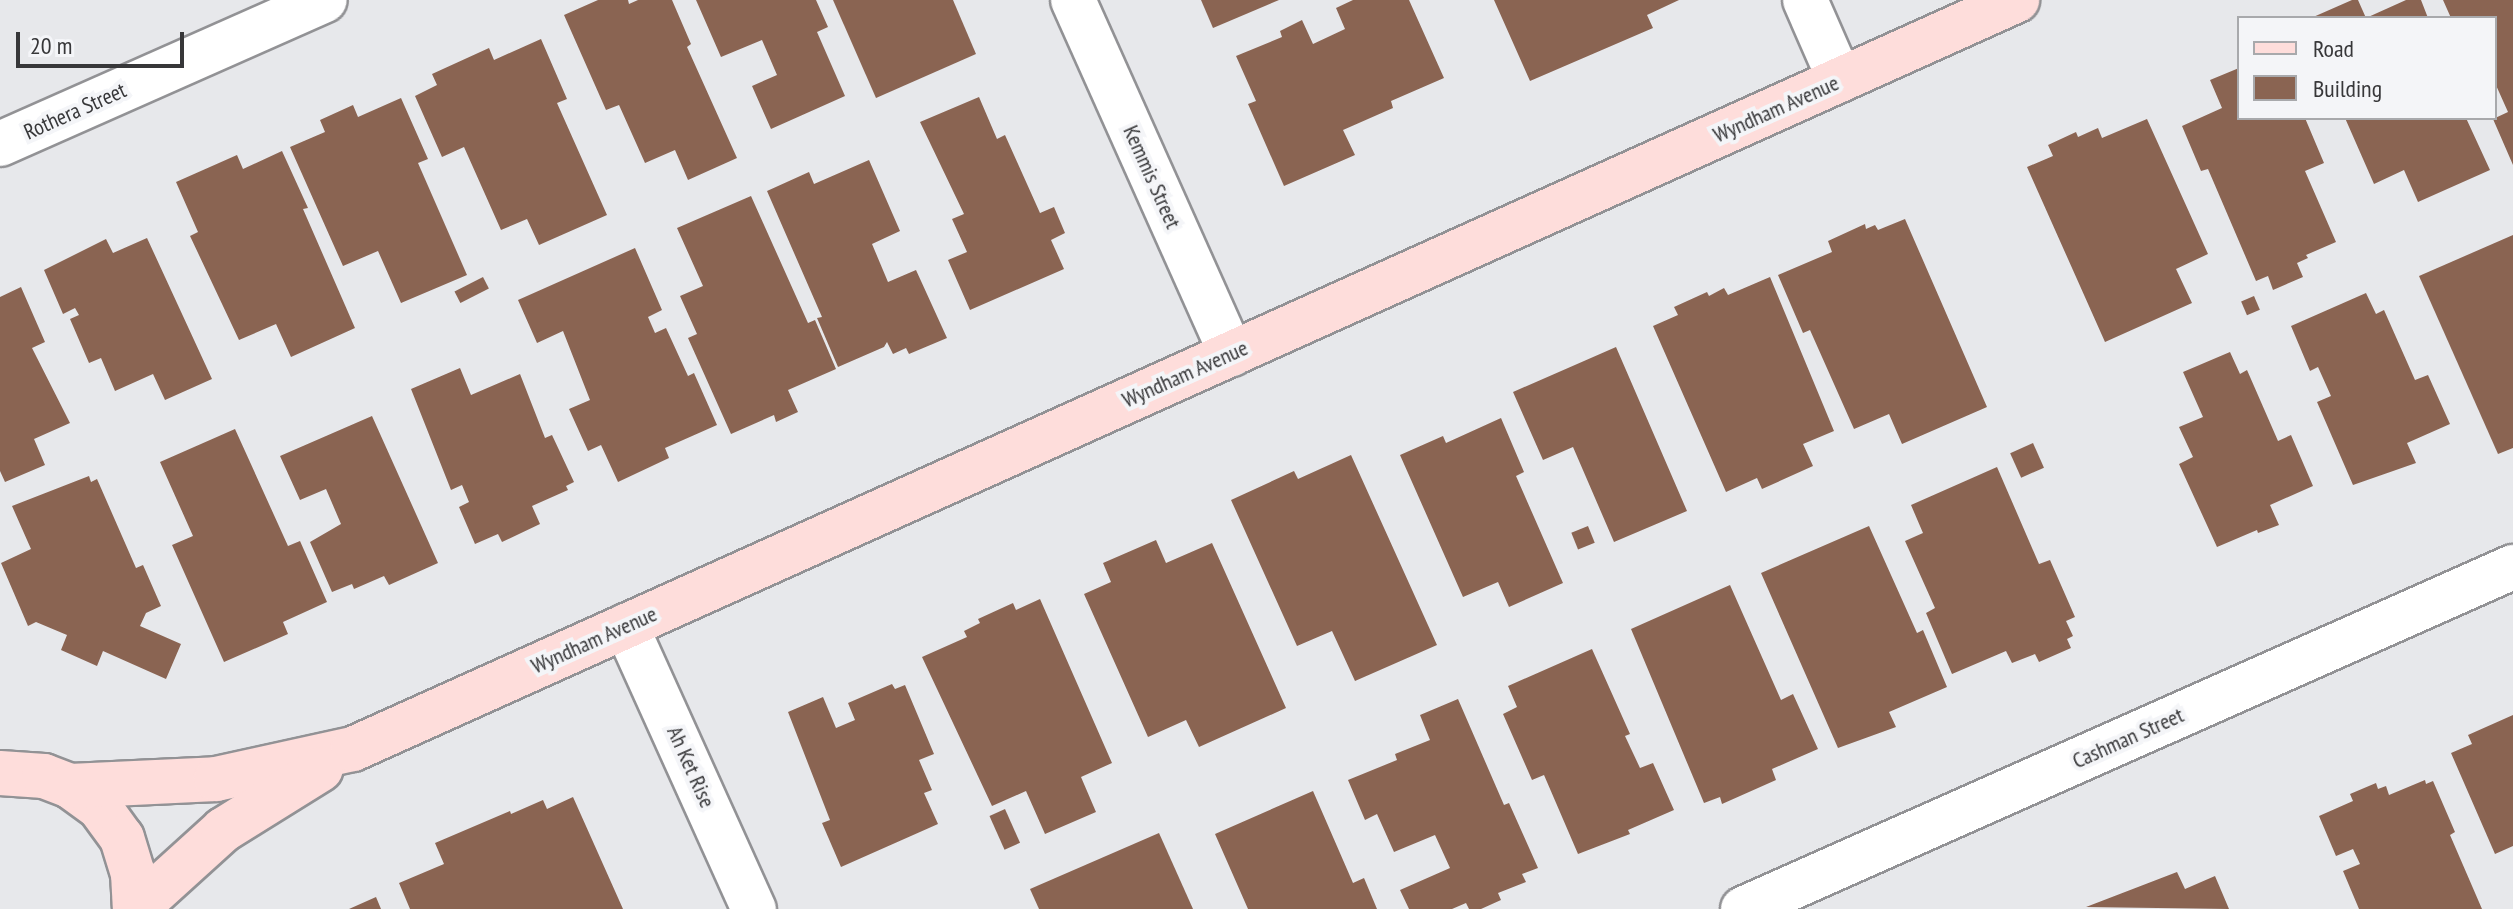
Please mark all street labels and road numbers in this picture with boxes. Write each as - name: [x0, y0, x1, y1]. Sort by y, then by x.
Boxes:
- street label: Wyndham Avenue: [1709, 69, 1843, 149]
- street label: Rothera Street: [20, 77, 130, 145]
- street label: Kemmis Street: [1118, 121, 1186, 233]
- street label: Wyndham Avenue: [1118, 334, 1252, 414]
- street label: Wyndham Avenue: [527, 600, 661, 680]
- street label: Cashman Street: [2068, 702, 2188, 774]
- street label: Ah Ket Rise: [661, 722, 721, 812]

